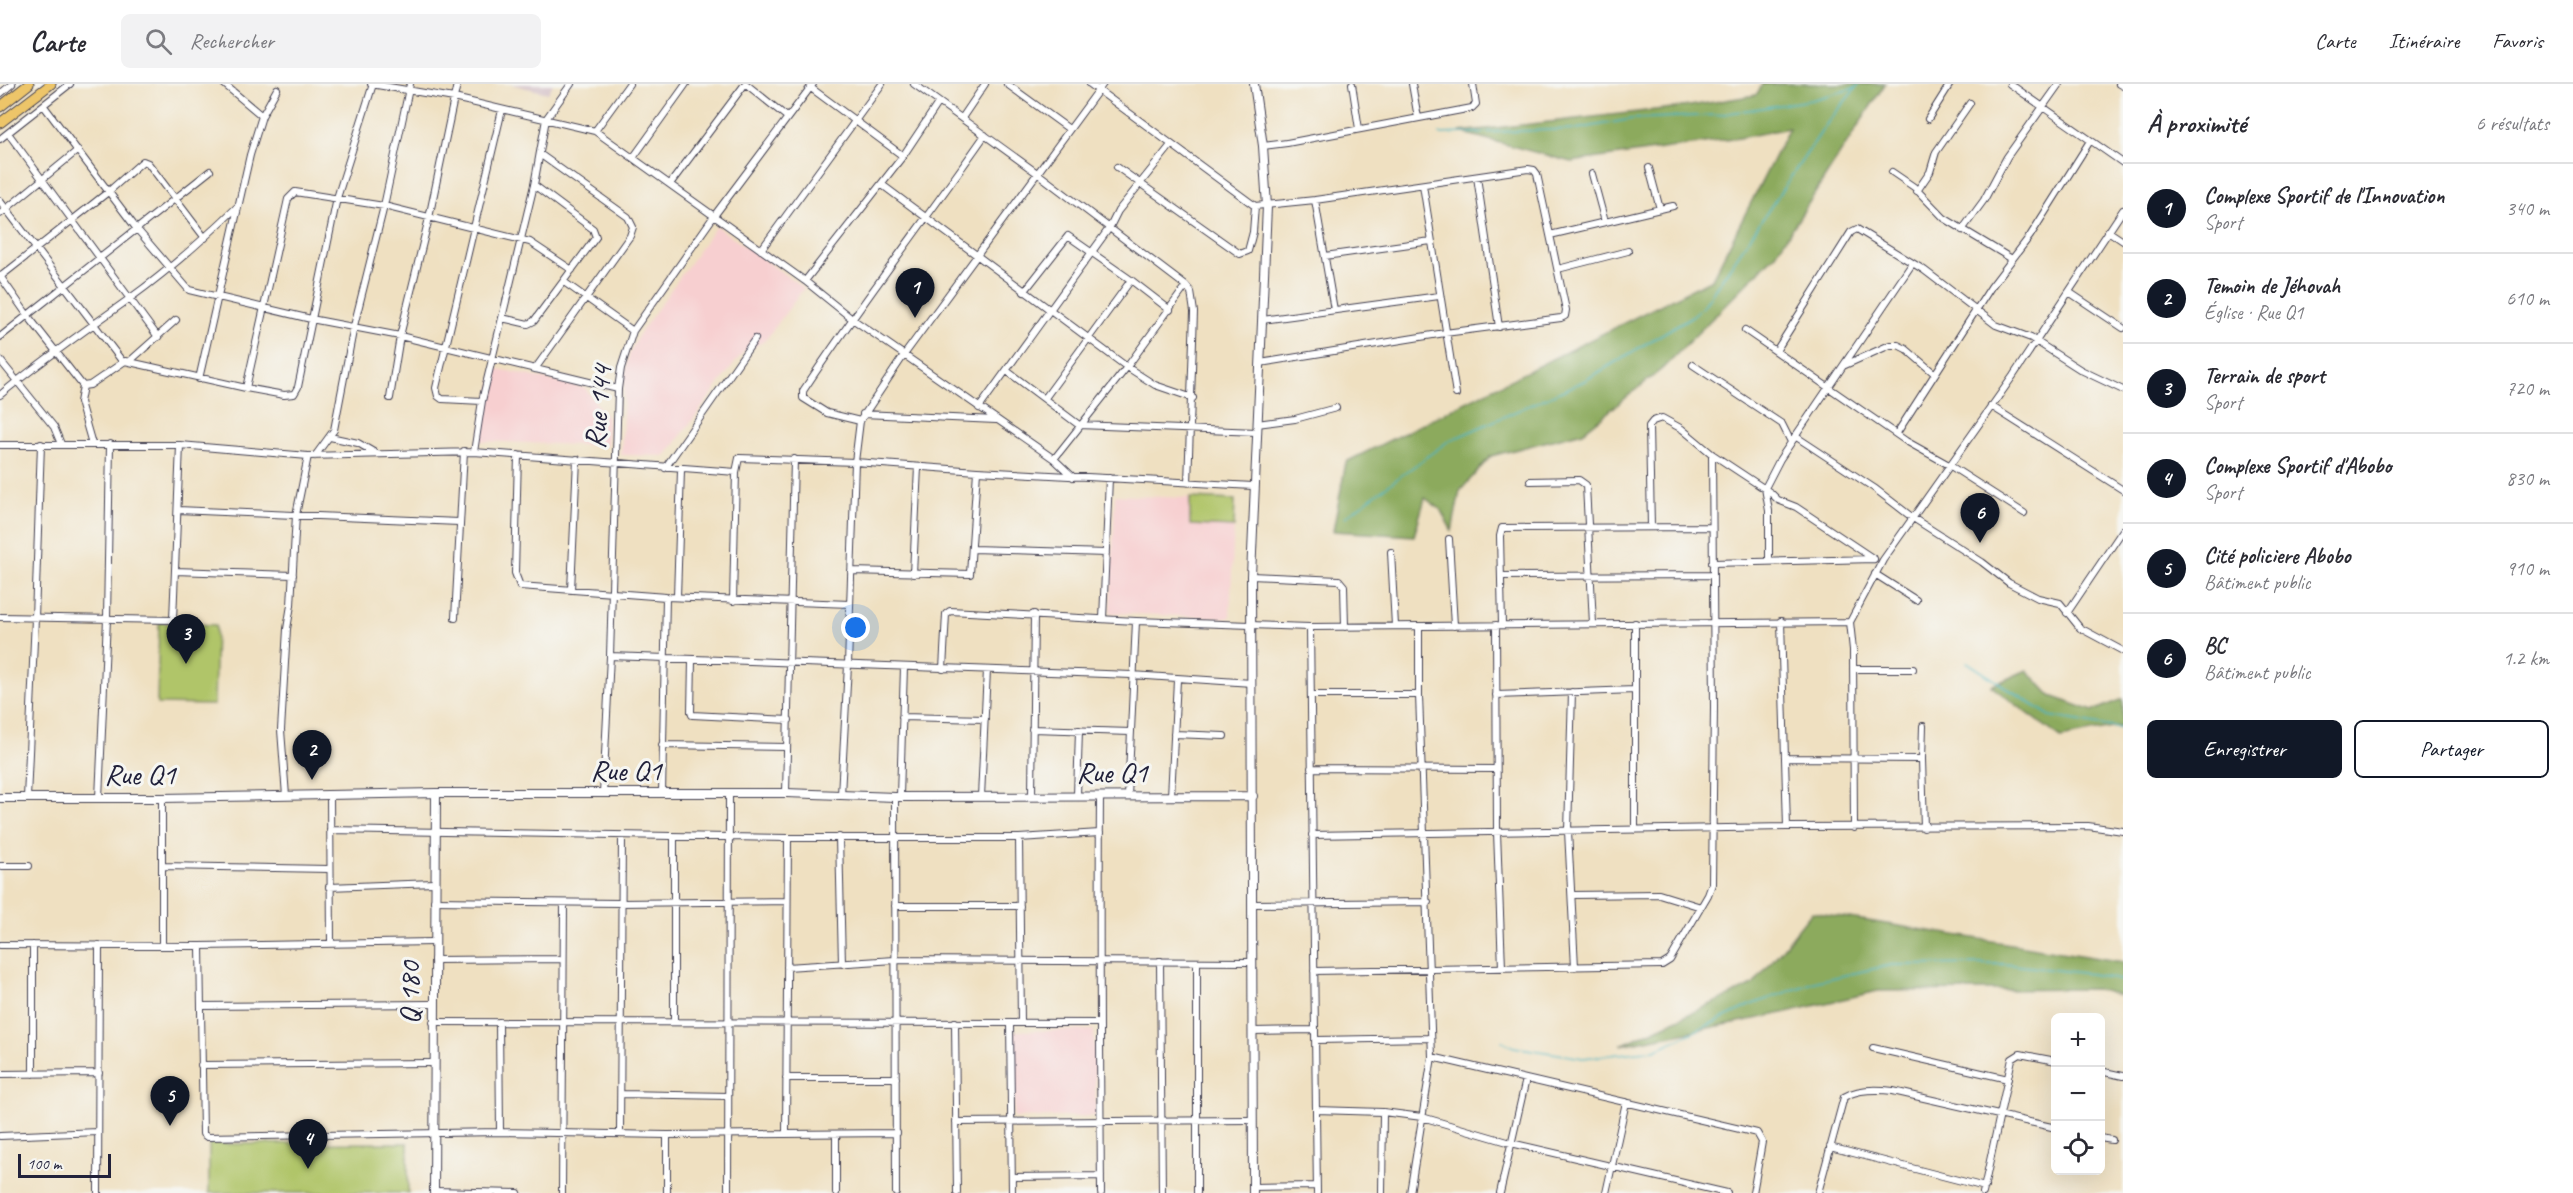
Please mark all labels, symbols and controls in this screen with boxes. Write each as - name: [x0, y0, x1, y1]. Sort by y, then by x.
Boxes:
- search box: [121, 14, 541, 68]
- text: Carte: [30, 24, 85, 59]
- icon: search: [142, 25, 175, 58]
- text: Rechercher: [190, 27, 274, 55]
- text: Carte: [2315, 28, 2356, 54]
- text: Itinéraire: [2389, 28, 2459, 54]
- text: Favoris: [2492, 28, 2543, 54]
- text: À proximité: [2147, 107, 2246, 140]
- text: 6 résultats: [2476, 111, 2549, 136]
- text: Complexe Sportif de l'Innovation: [2204, 182, 2444, 210]
- text: 1: [2162, 196, 2171, 221]
- text: 340 m: [2506, 196, 2549, 221]
- text: Sport: [2204, 210, 2242, 235]
- pin: 1: [896, 268, 934, 318]
- text: Temoin de Jéhovah: [2204, 272, 2340, 300]
- text: 2: [2162, 286, 2171, 311]
- text: 610 m: [2506, 286, 2549, 311]
- text: Église · Rue Q1: [2204, 300, 2304, 325]
- street label: Rue 144: [575, 361, 621, 450]
- text: Terrain de sport: [2204, 362, 2325, 390]
- text: 3: [2162, 376, 2171, 401]
- text: 720 m: [2506, 376, 2549, 401]
- text: Sport: [2204, 390, 2242, 415]
- text: Complexe Sportif d'Abobo: [2204, 452, 2392, 480]
- text: 4: [2162, 466, 2171, 491]
- text: 830 m: [2506, 466, 2549, 491]
- text: Sport: [2204, 480, 2242, 505]
- pin: 6: [1960, 494, 2000, 543]
- text: Cité policiere Abobo: [2204, 542, 2350, 570]
- text: 5: [2162, 556, 2171, 581]
- text: 910 m: [2506, 556, 2549, 581]
- text: Bâtiment public: [2204, 570, 2311, 595]
- your location: [841, 613, 870, 642]
- pin: 3: [166, 614, 206, 664]
- text: BC: [2204, 632, 2226, 660]
- text: 6: [2162, 646, 2171, 671]
- text: 1.2 km: [2503, 646, 2549, 671]
- text: Bâtiment public: [2204, 660, 2311, 685]
- button: Enregistrer: [2147, 720, 2342, 778]
- button: Partager: [2354, 720, 2549, 778]
- pin: 2: [292, 730, 332, 780]
- street label: Rue Q1: [590, 751, 663, 789]
- street label: Rue Q1: [1076, 753, 1149, 791]
- street label: Rue Q1: [104, 755, 177, 793]
- street label: Q 180: [390, 959, 428, 1024]
- map controls: [2051, 1013, 2105, 1175]
- button: +: [2051, 1013, 2105, 1067]
- button: −: [2051, 1067, 2105, 1121]
- pin: 5: [150, 1076, 190, 1126]
- pin: 4: [288, 1120, 328, 1169]
- button: locate: [2051, 1121, 2105, 1175]
- scale bar: [18, 1151, 111, 1178]
- text: 100 m: [27, 1154, 61, 1174]

